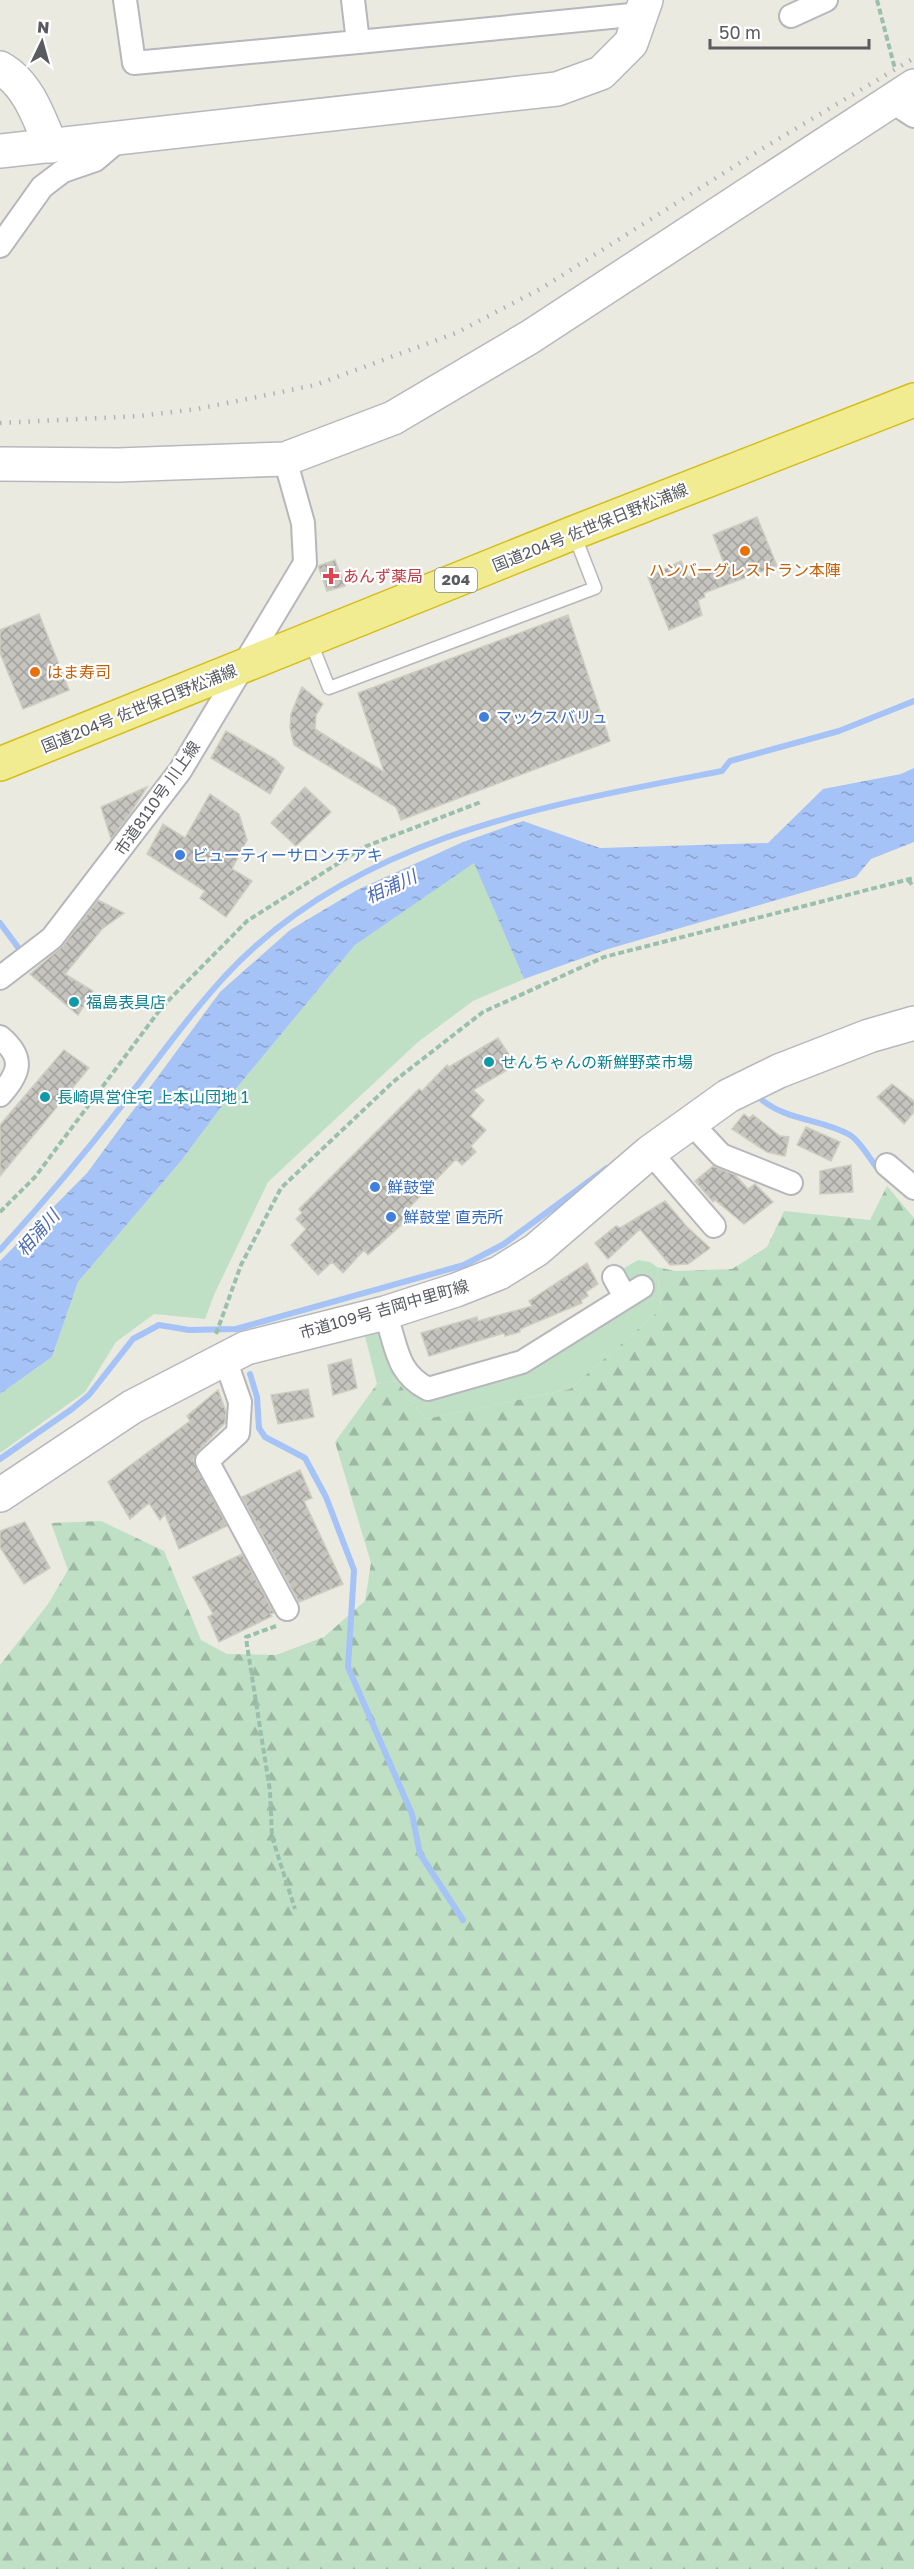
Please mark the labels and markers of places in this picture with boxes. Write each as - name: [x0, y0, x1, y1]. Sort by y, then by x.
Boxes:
- marker: ハンバーグレストラン本陣: [738, 544, 752, 558]
- place label: ハンバーグレストラン本陣: [649, 560, 841, 580]
- place label: あんず薬局: [343, 566, 423, 586]
- marker: あんず薬局: [324, 569, 338, 583]
- place label: はま寿司: [47, 662, 111, 682]
- marker: はま寿司: [28, 665, 42, 679]
- place label: マックスバリュ: [496, 707, 608, 727]
- marker: マックスバリュ: [477, 710, 491, 724]
- place label: ビューティーサロンチアキ: [192, 845, 383, 865]
- marker: ビューティーサロンチアキ: [173, 848, 187, 862]
- place label: 福島表具店: [86, 992, 166, 1012]
- marker: 福島表具店: [67, 995, 81, 1009]
- place label: せんちゃんの新鮮野菜市場: [501, 1052, 693, 1072]
- marker: せんちゃんの新鮮野菜市場: [482, 1055, 496, 1069]
- place label: 長崎県営住宅 上本山団地 1: [57, 1087, 249, 1107]
- marker: 長崎県営住宅 上本山団地 1: [38, 1090, 52, 1104]
- place label: 鮮鼓堂: [387, 1177, 435, 1197]
- marker: 鮮鼓堂: [368, 1180, 382, 1194]
- place label: 鮮鼓堂 直売所: [403, 1207, 503, 1227]
- marker: 鮮鼓堂 直売所: [384, 1210, 398, 1224]

